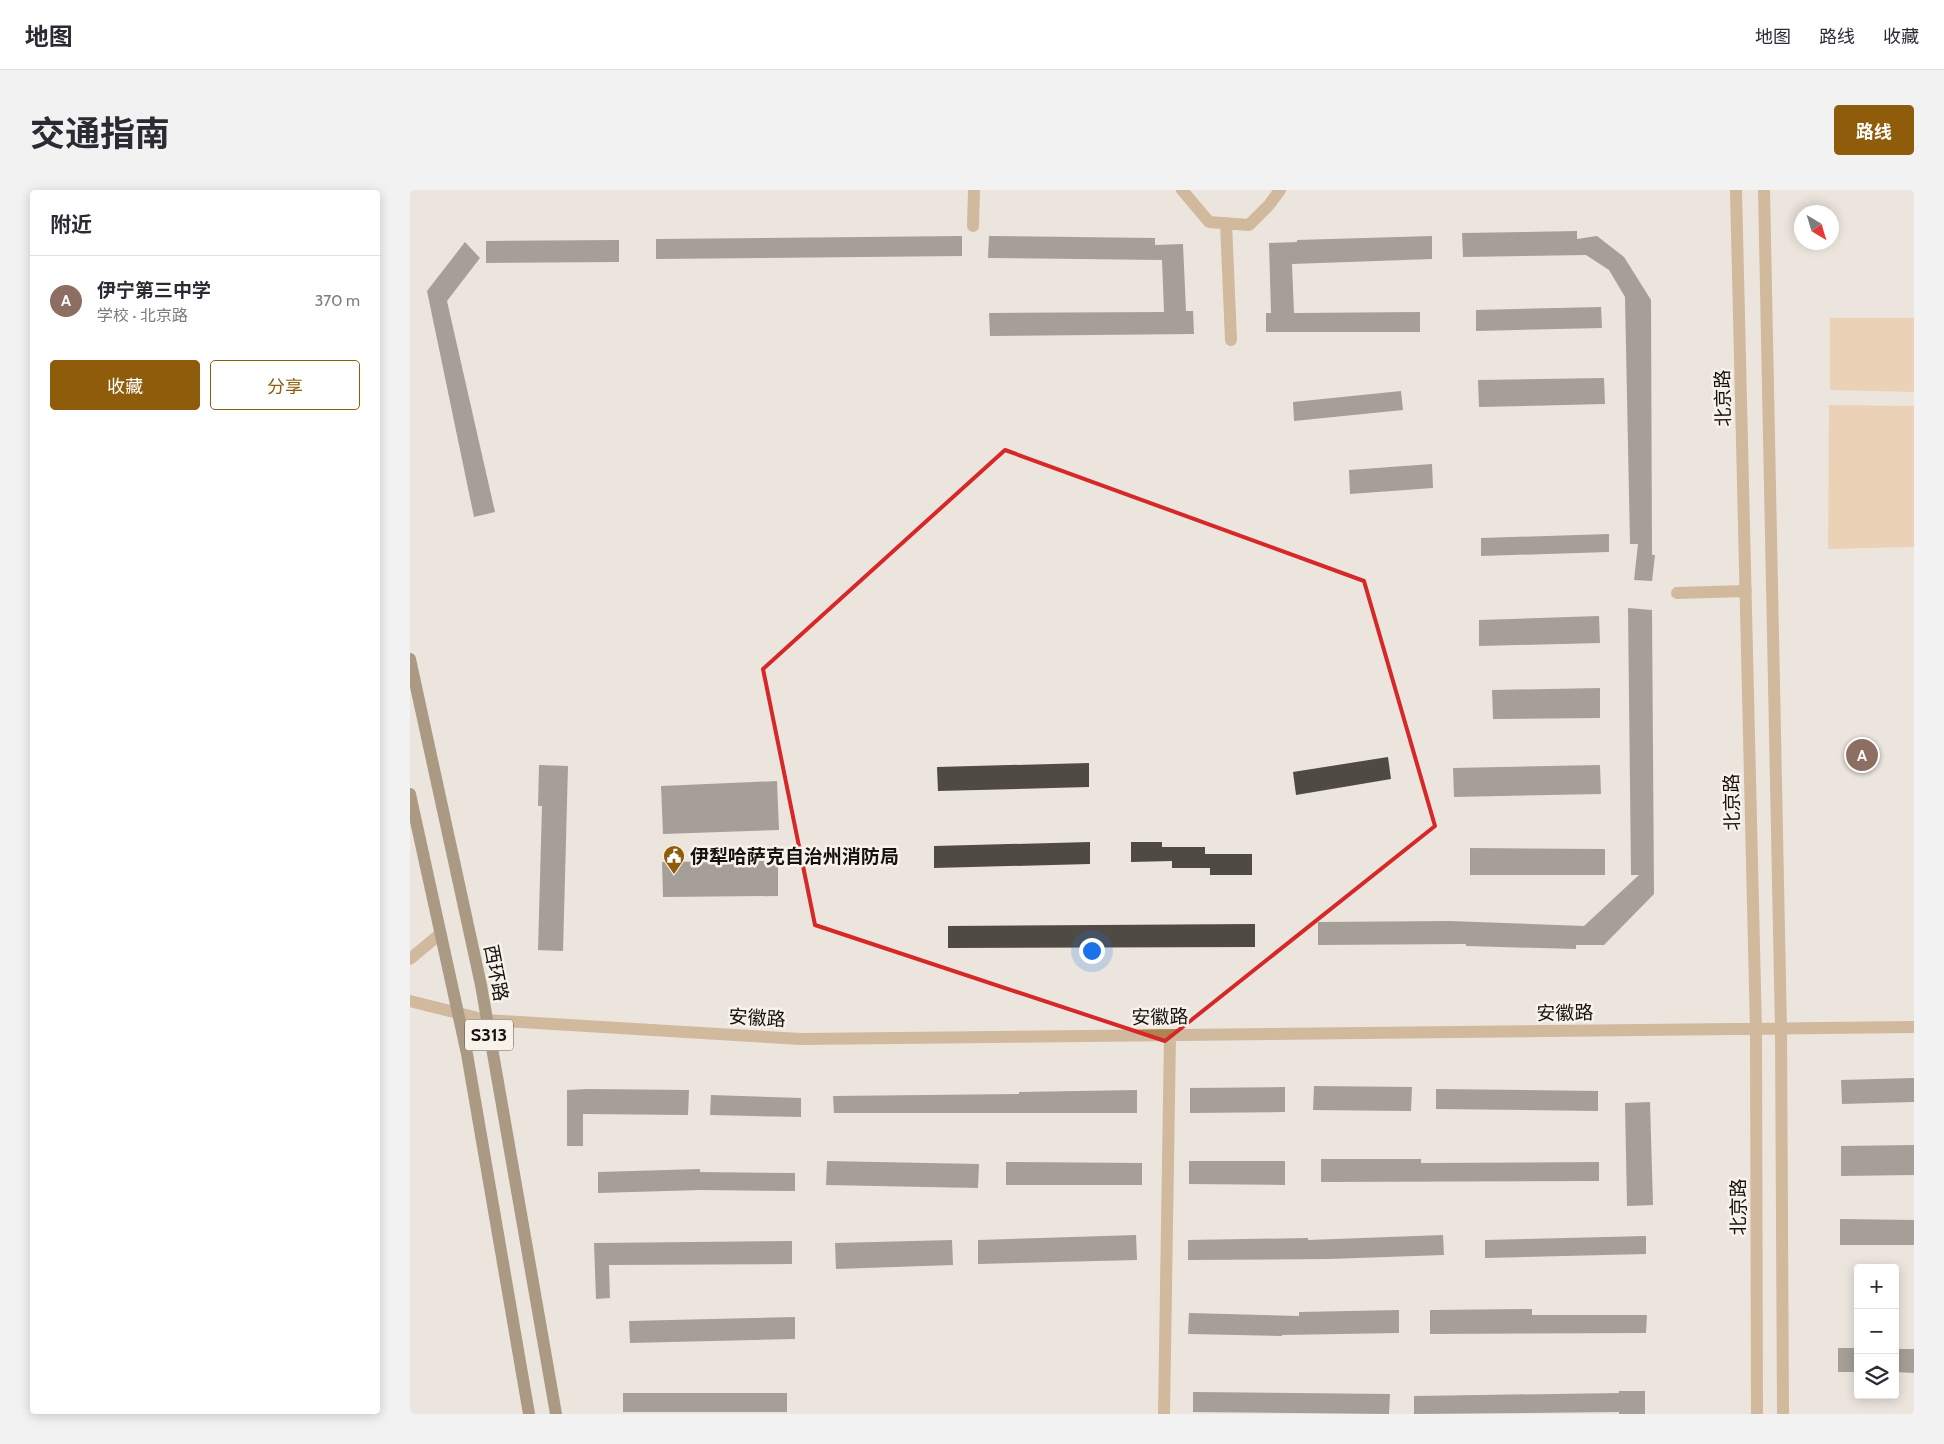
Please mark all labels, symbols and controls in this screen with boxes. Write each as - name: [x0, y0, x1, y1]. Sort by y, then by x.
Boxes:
- text: 地图: [25, 22, 73, 51]
- text: 地图: [1755, 26, 1791, 48]
- text: 路线: [1819, 26, 1855, 48]
- text: 收藏: [1883, 26, 1919, 48]
- button: 路线: [1834, 105, 1914, 155]
- text: 交通指南: [30, 112, 170, 155]
- north arrow: [1794, 205, 1839, 250]
- text: 附近: [50, 212, 92, 237]
- text: 伊宁第三中学: [97, 279, 211, 302]
- text: A: [61, 291, 71, 310]
- text: 370 m: [315, 291, 360, 310]
- text: 学校 · 北京路: [97, 306, 188, 325]
- button: 收藏: [50, 360, 200, 410]
- button: 分享: [210, 360, 360, 410]
- street label: 北京路: [1711, 369, 1735, 427]
- pin: A: [1846, 736, 1878, 774]
- street label: 北京路: [1720, 773, 1744, 831]
- public building icon: 伊犁哈萨克自治州消防局: [662, 844, 686, 875]
- place label: 伊犁哈萨克自治州消防局: [690, 845, 899, 868]
- your location: [1079, 938, 1105, 964]
- street label: 西环路: [479, 943, 513, 1003]
- street label: 安徽路: [1536, 1001, 1594, 1025]
- street label: 安徽路: [728, 1005, 786, 1031]
- street label: 安徽路: [1131, 1005, 1189, 1029]
- road number: S313: [465, 1020, 513, 1050]
- street label: 北京路: [1727, 1178, 1750, 1236]
- map controls: [1854, 1264, 1899, 1399]
- button: +: [1854, 1264, 1899, 1309]
- button: −: [1854, 1309, 1899, 1354]
- button: layers: [1854, 1354, 1899, 1399]

